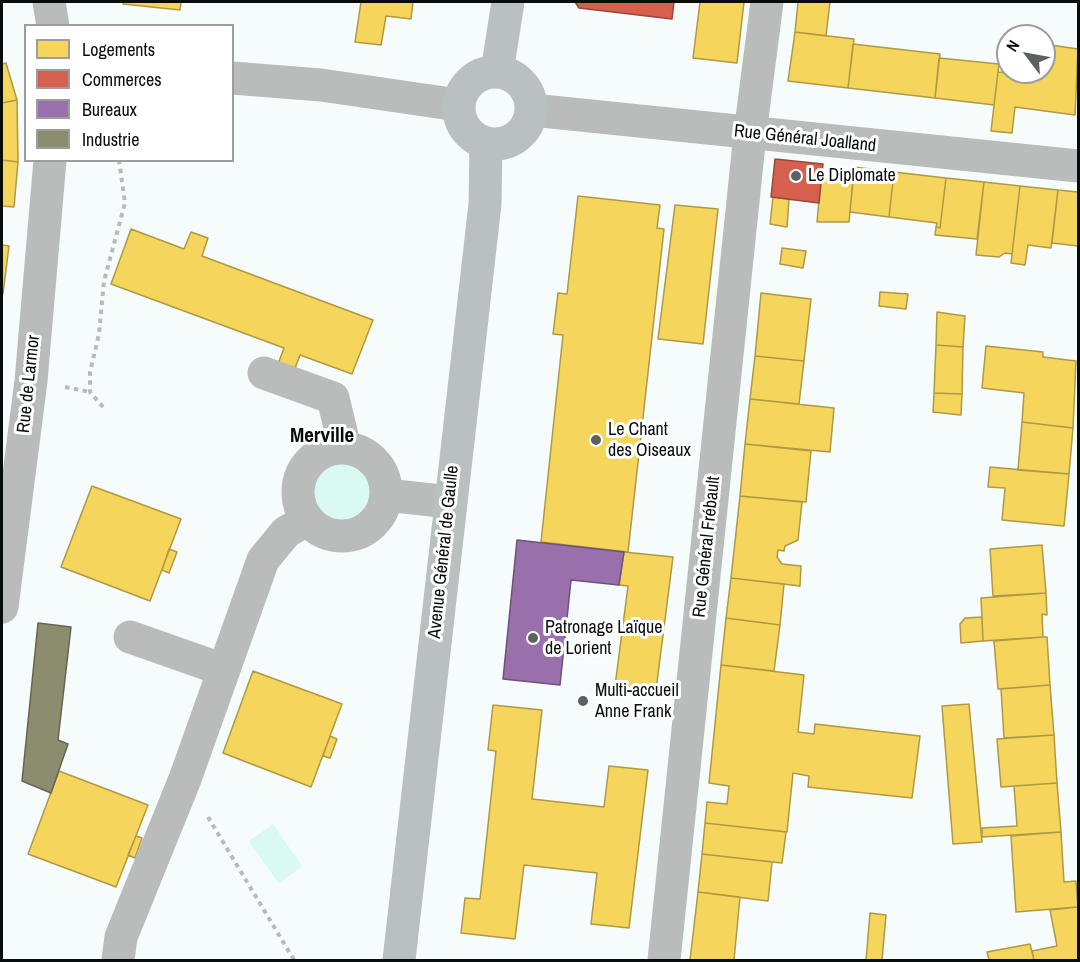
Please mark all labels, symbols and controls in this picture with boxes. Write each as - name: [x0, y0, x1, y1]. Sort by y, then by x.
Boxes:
- legend: [24, 24, 234, 162]
- north arrow: [996, 24, 1056, 84]
- text: N: [1001, 36, 1024, 55]
- text: Logements: [82, 37, 155, 62]
- text: Commerces: [82, 67, 162, 92]
- text: Bureaux: [82, 97, 137, 122]
- street label: Rue Général Joalland: [733, 121, 877, 157]
- text: Industrie: [82, 127, 139, 152]
- place label: Le Diplomate: [808, 165, 896, 187]
- marker: Le Diplomate: [789, 169, 803, 183]
- street label: Rue de Larmor: [13, 334, 45, 434]
- place label: Le Chant des Oiseaux: [608, 419, 691, 462]
- district label: Merville: [290, 423, 354, 449]
- marker: Le Chant des Oiseaux: [589, 433, 603, 447]
- street label: Avenue Général de Gaulle: [424, 464, 464, 640]
- street label: Rue Général Frébault: [689, 475, 725, 619]
- place label: Patronage Laïque de Lorient: [545, 617, 662, 660]
- marker: Patronage Laïque de Lorient: [526, 631, 540, 645]
- place label: Multi-accueil Anne Frank: [595, 680, 679, 722]
- marker: Multi-accueil Anne Frank: [576, 694, 590, 708]

